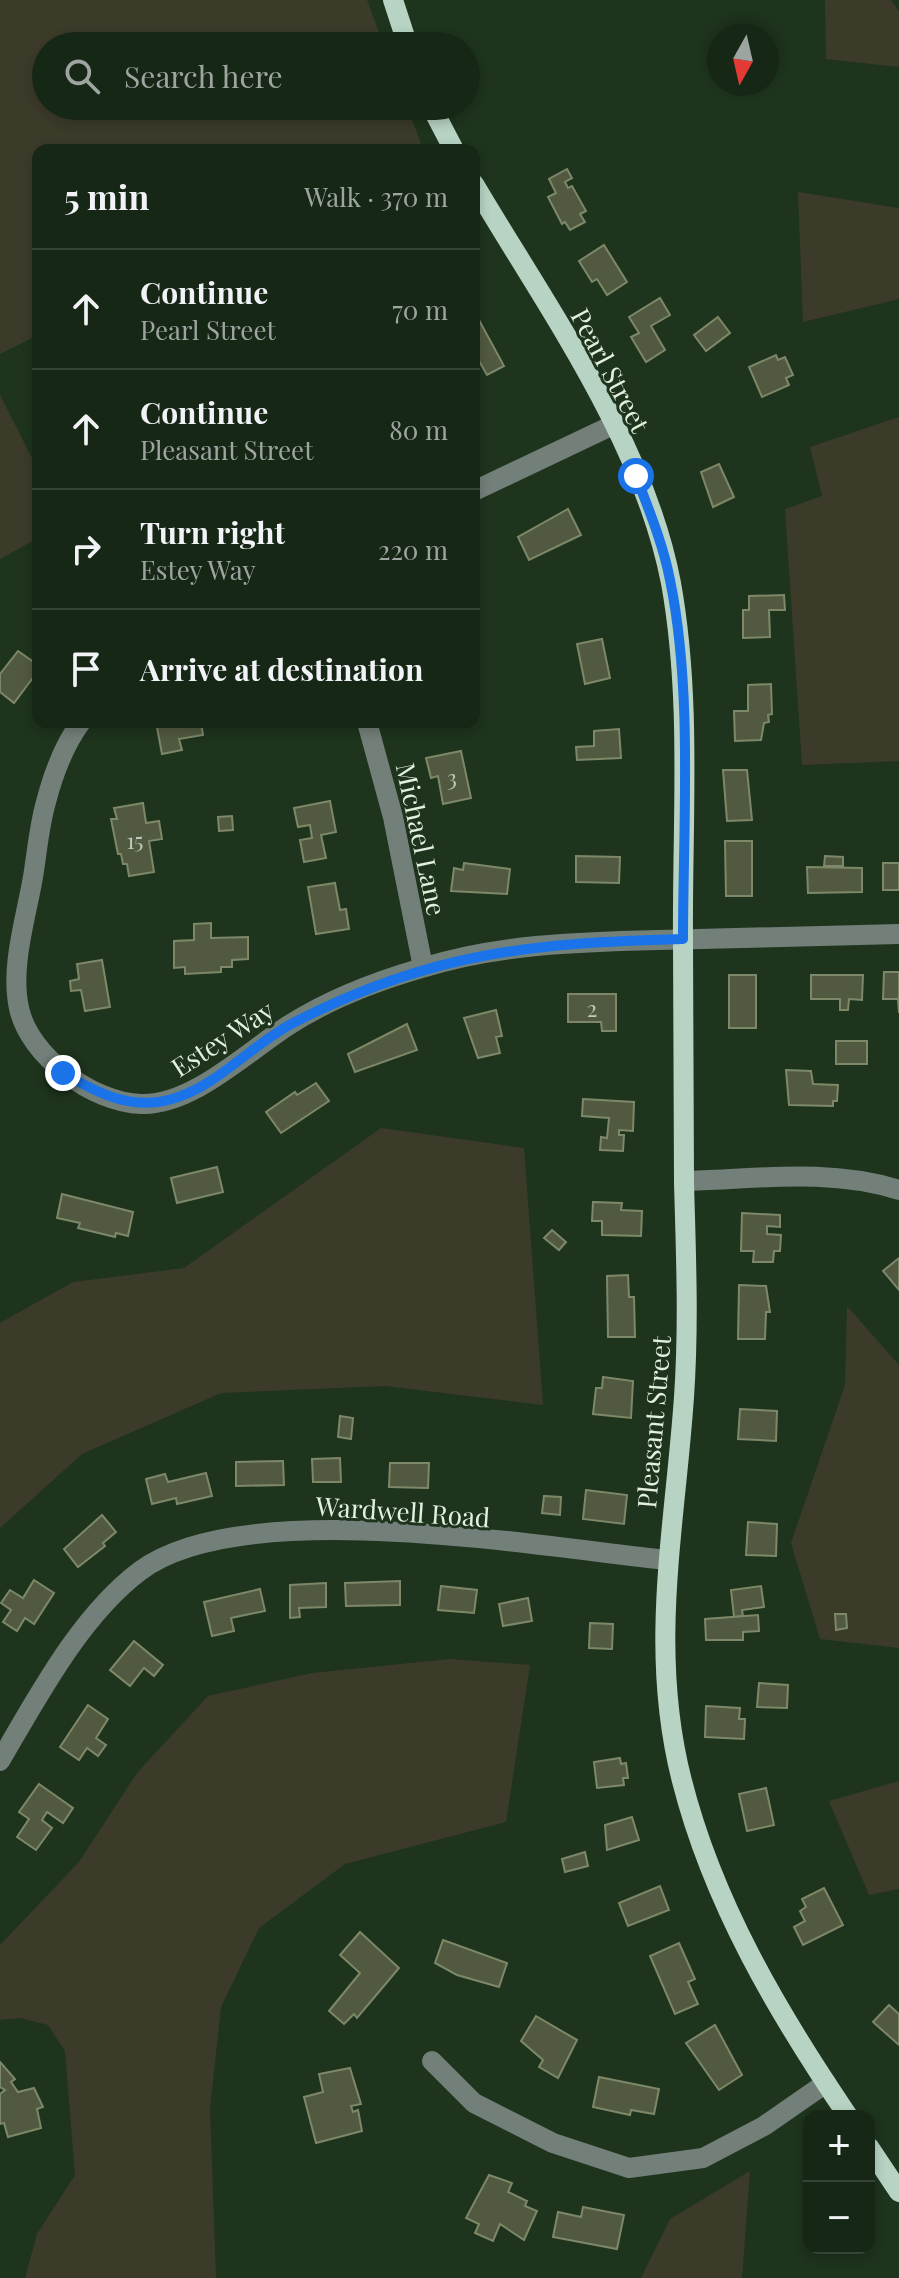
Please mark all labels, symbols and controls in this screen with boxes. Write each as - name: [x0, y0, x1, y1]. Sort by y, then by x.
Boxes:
- north arrow: [707, 24, 779, 96]
- search box: [32, 32, 480, 120]
- icon: search: [60, 54, 104, 98]
- text: Search here: [124, 56, 283, 96]
- text: 5 min: [64, 173, 149, 219]
- text: Walk · 370 m: [304, 179, 448, 214]
- text: Continue: [140, 272, 268, 312]
- icon: ahead: [64, 287, 108, 331]
- text: 70 m: [392, 292, 448, 327]
- street label: Pearl Street: [564, 302, 659, 439]
- text: Pearl Street: [140, 312, 276, 347]
- text: Continue: [140, 392, 268, 432]
- icon: ahead: [64, 407, 108, 451]
- text: 80 m: [389, 412, 448, 447]
- text: Pleasant Street: [140, 432, 313, 467]
- route start: [618, 458, 654, 494]
- text: Turn right: [140, 512, 285, 552]
- icon: right: [64, 527, 108, 571]
- text: 220 m: [378, 532, 448, 567]
- text: Estey Way: [140, 552, 256, 587]
- icon: arrive: [64, 647, 108, 691]
- text: Arrive at destination: [140, 649, 423, 689]
- street label: Michael Lane: [389, 759, 455, 919]
- house number: 3: [447, 762, 457, 792]
- house number: 15: [126, 825, 144, 855]
- street label: Estey Way: [164, 992, 280, 1084]
- house number: 2: [587, 993, 597, 1023]
- route end: [45, 1055, 81, 1091]
- street label: Pleasant Street: [628, 1333, 678, 1510]
- street label: Wardwell Road: [314, 1487, 491, 1535]
- map controls: [803, 2110, 875, 2254]
- button: +: [803, 2110, 875, 2182]
- button: −: [803, 2182, 875, 2254]

